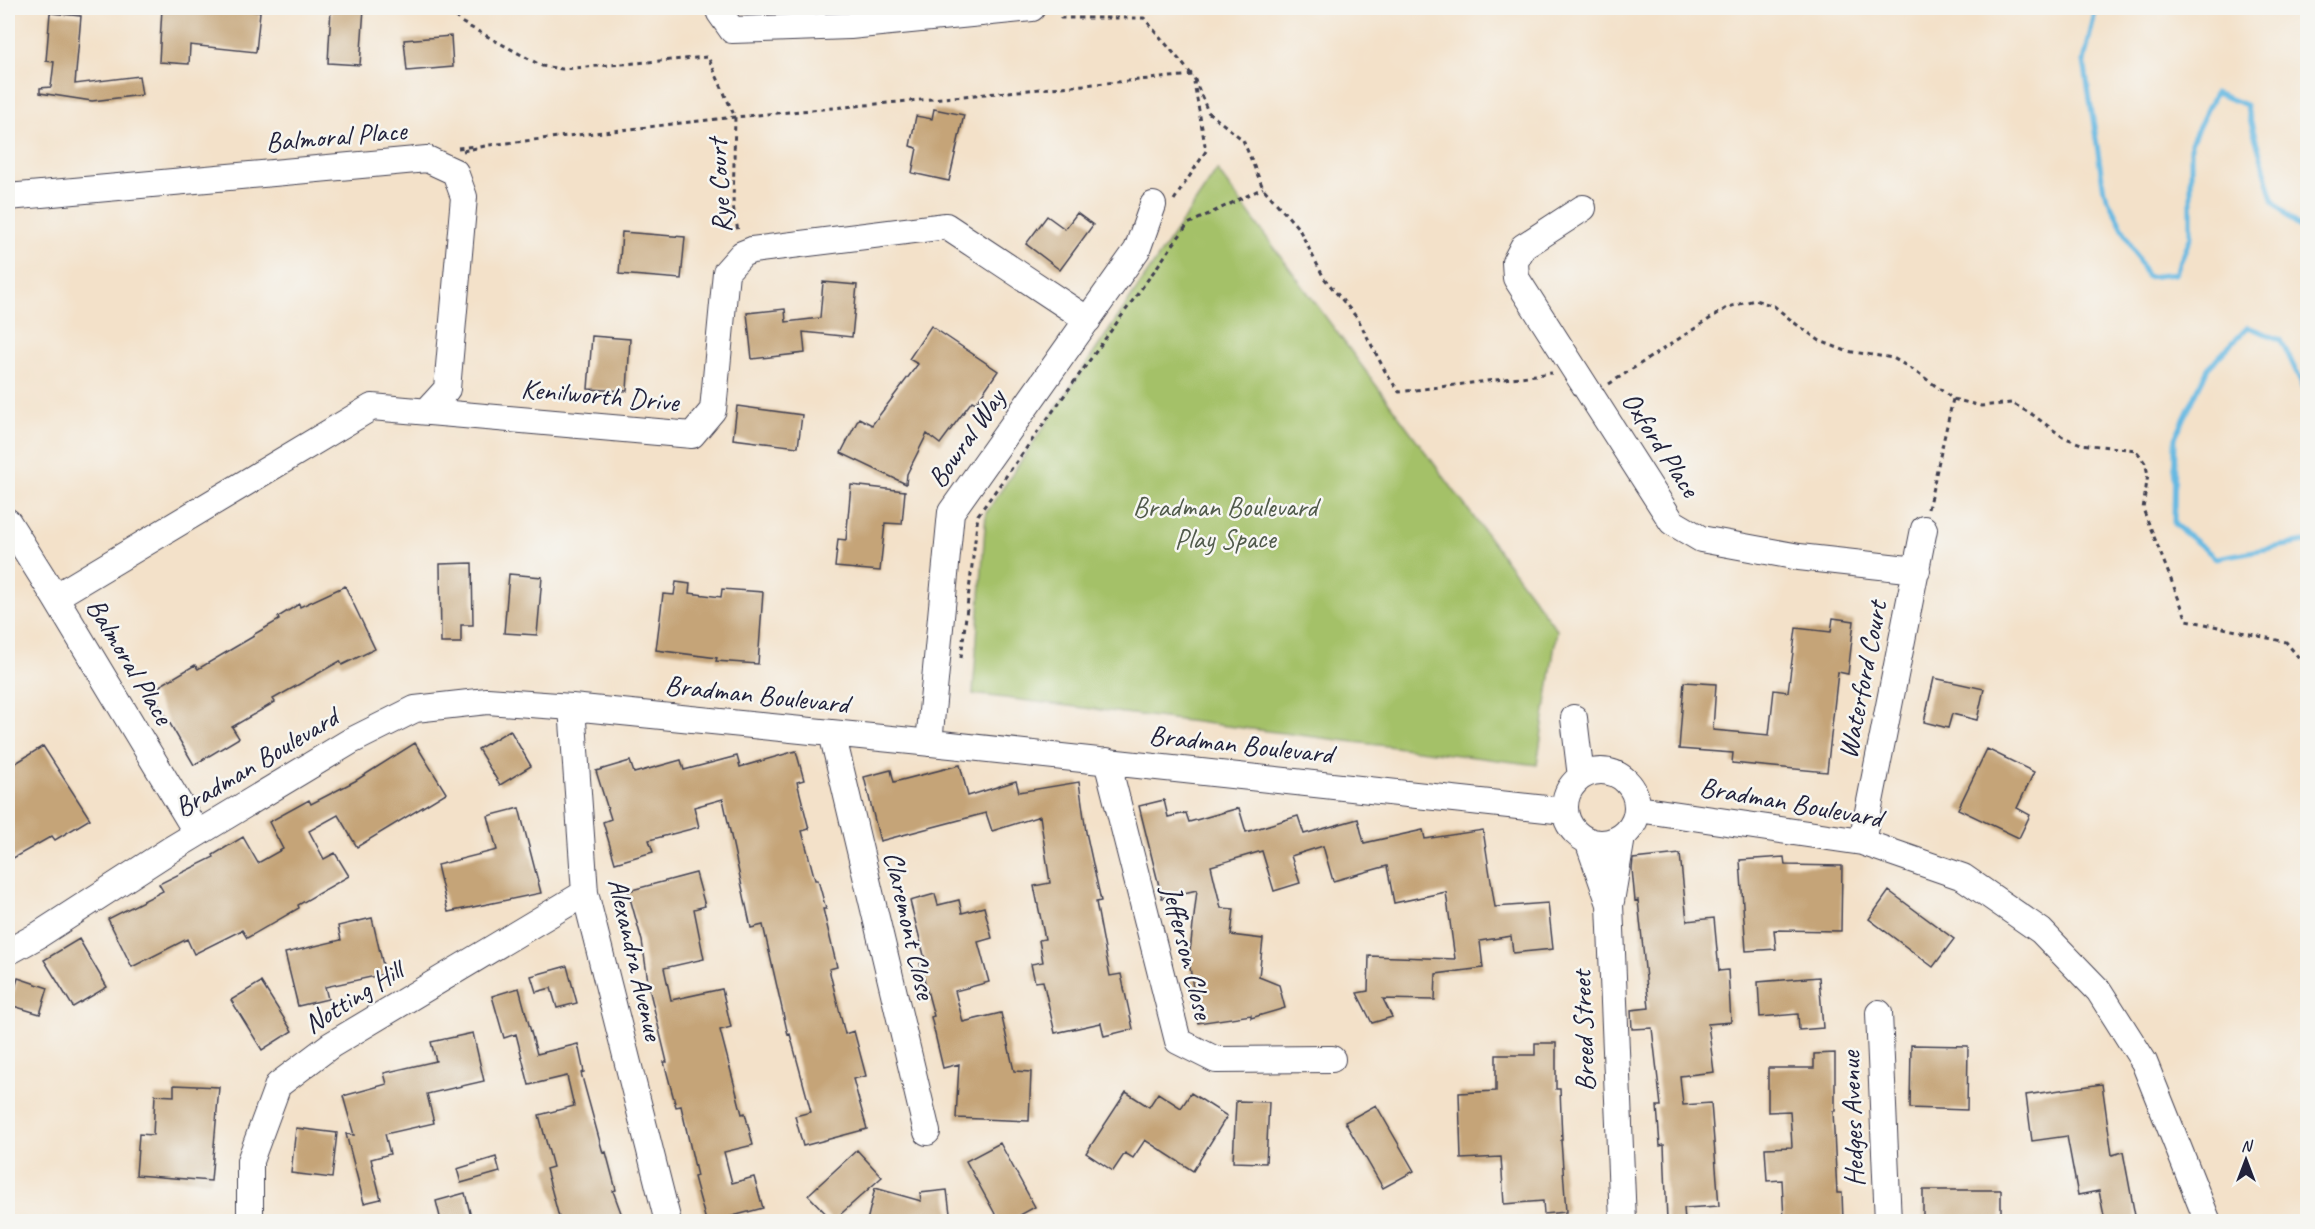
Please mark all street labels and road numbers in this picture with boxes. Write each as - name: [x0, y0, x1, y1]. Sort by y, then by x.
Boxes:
- street label: Balmoral Place: [264, 112, 410, 160]
- street label: Rye Court: [699, 134, 739, 234]
- street label: Kenilworth Drive: [520, 371, 682, 419]
- street label: Bowral Way: [919, 380, 1014, 494]
- street label: Oxford Place: [1614, 385, 1709, 505]
- street label: Balmoral Place: [79, 592, 182, 732]
- street label: Waterford Court: [1830, 596, 1895, 762]
- street label: Bradman Boulevard: [663, 667, 855, 721]
- street label: Bradman Boulevard: [168, 697, 348, 825]
- street label: Bradman Boulevard: [1147, 717, 1339, 771]
- street label: Bradman Boulevard: [1697, 769, 1889, 836]
- street label: Claremont Close: [876, 848, 944, 1004]
- street label: Alexandra Avenue: [600, 875, 672, 1045]
- street label: Jefferson Close: [1154, 880, 1222, 1024]
- street label: Notting Hill: [297, 950, 413, 1041]
- street label: Breed Street: [1563, 967, 1603, 1092]
- street label: Hedges Avenue: [1832, 1049, 1872, 1187]

